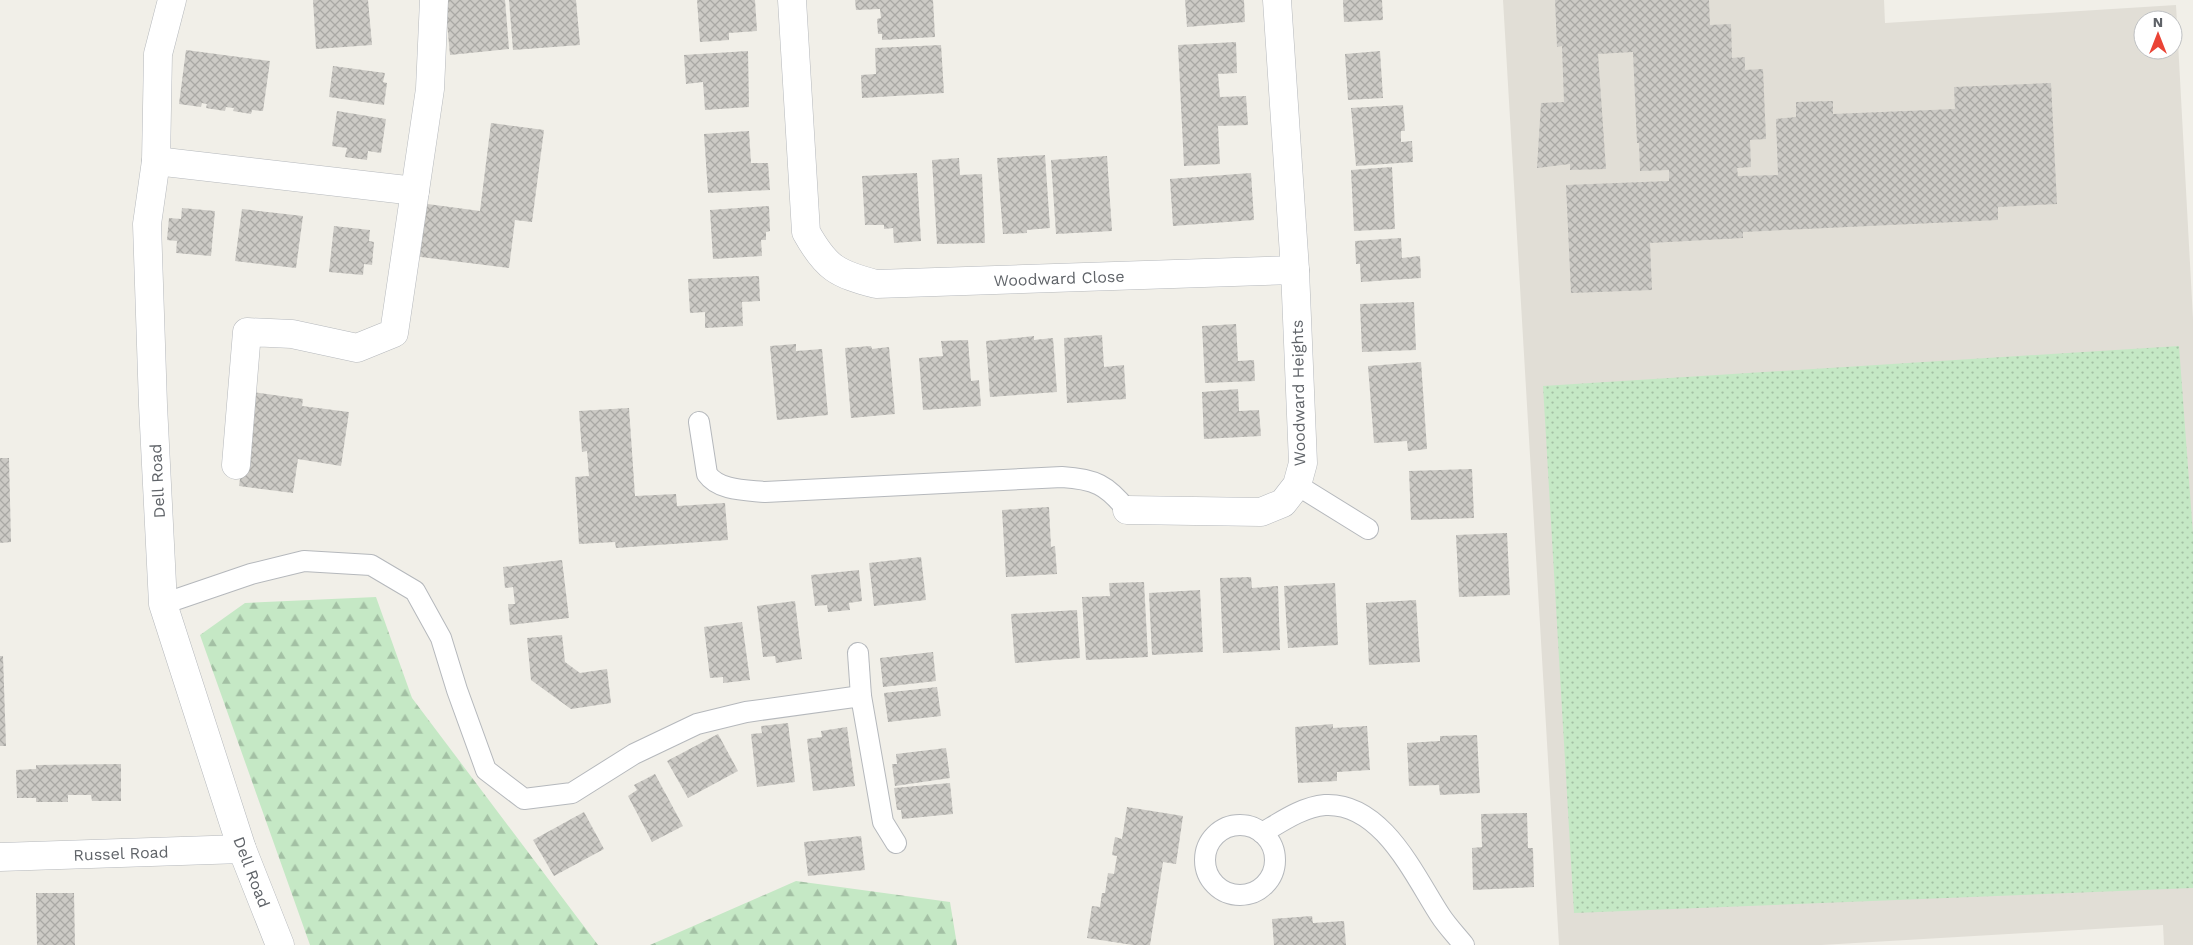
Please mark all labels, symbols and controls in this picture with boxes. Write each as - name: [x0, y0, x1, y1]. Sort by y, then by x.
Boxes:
- north arrow: [2133, 10, 2183, 60]
- text: N: [2153, 14, 2163, 30]
- street label: Woodward Close: [993, 267, 1125, 290]
- street label: Woodward Heights: [1288, 320, 1309, 466]
- street label: Dell Road: [146, 443, 169, 519]
- street label: Dell Road: [229, 834, 274, 910]
- street label: Russel Road: [73, 842, 169, 865]

